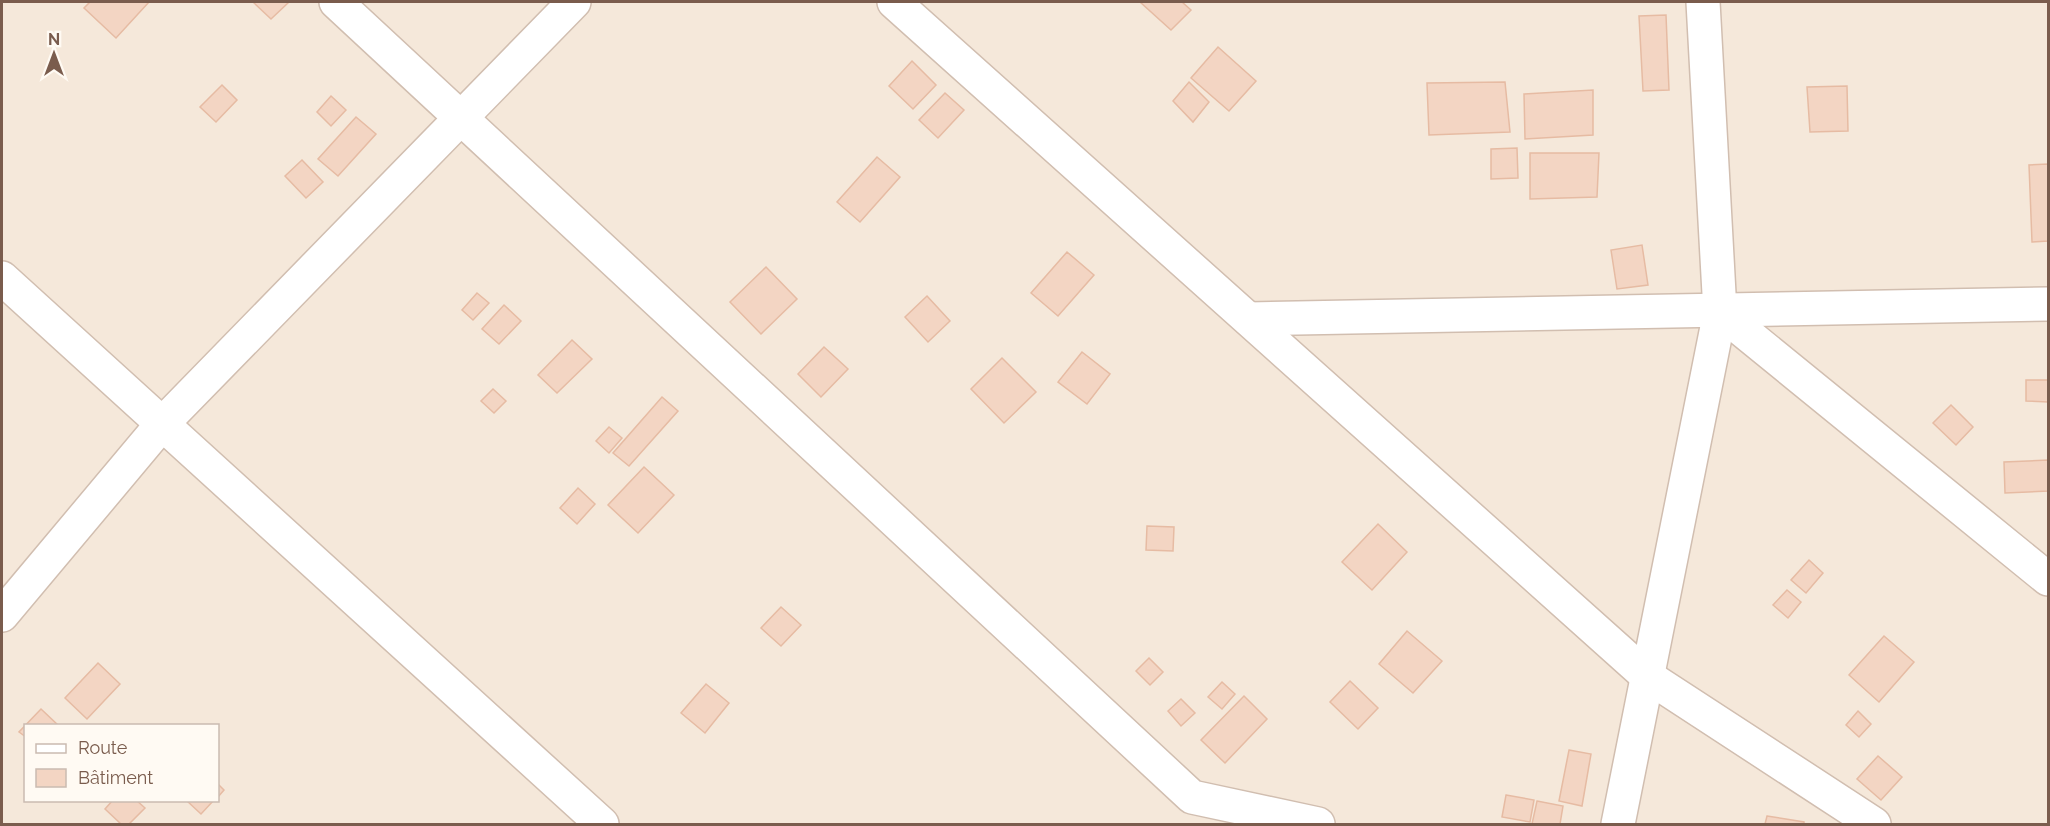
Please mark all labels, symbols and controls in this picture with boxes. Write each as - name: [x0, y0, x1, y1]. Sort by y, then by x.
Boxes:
- north arrow: [24, 24, 84, 84]
- text: N: [48, 30, 60, 49]
- legend: [24, 724, 219, 802]
- text: Route: [78, 737, 128, 758]
- text: Bâtiment: [78, 767, 153, 788]

